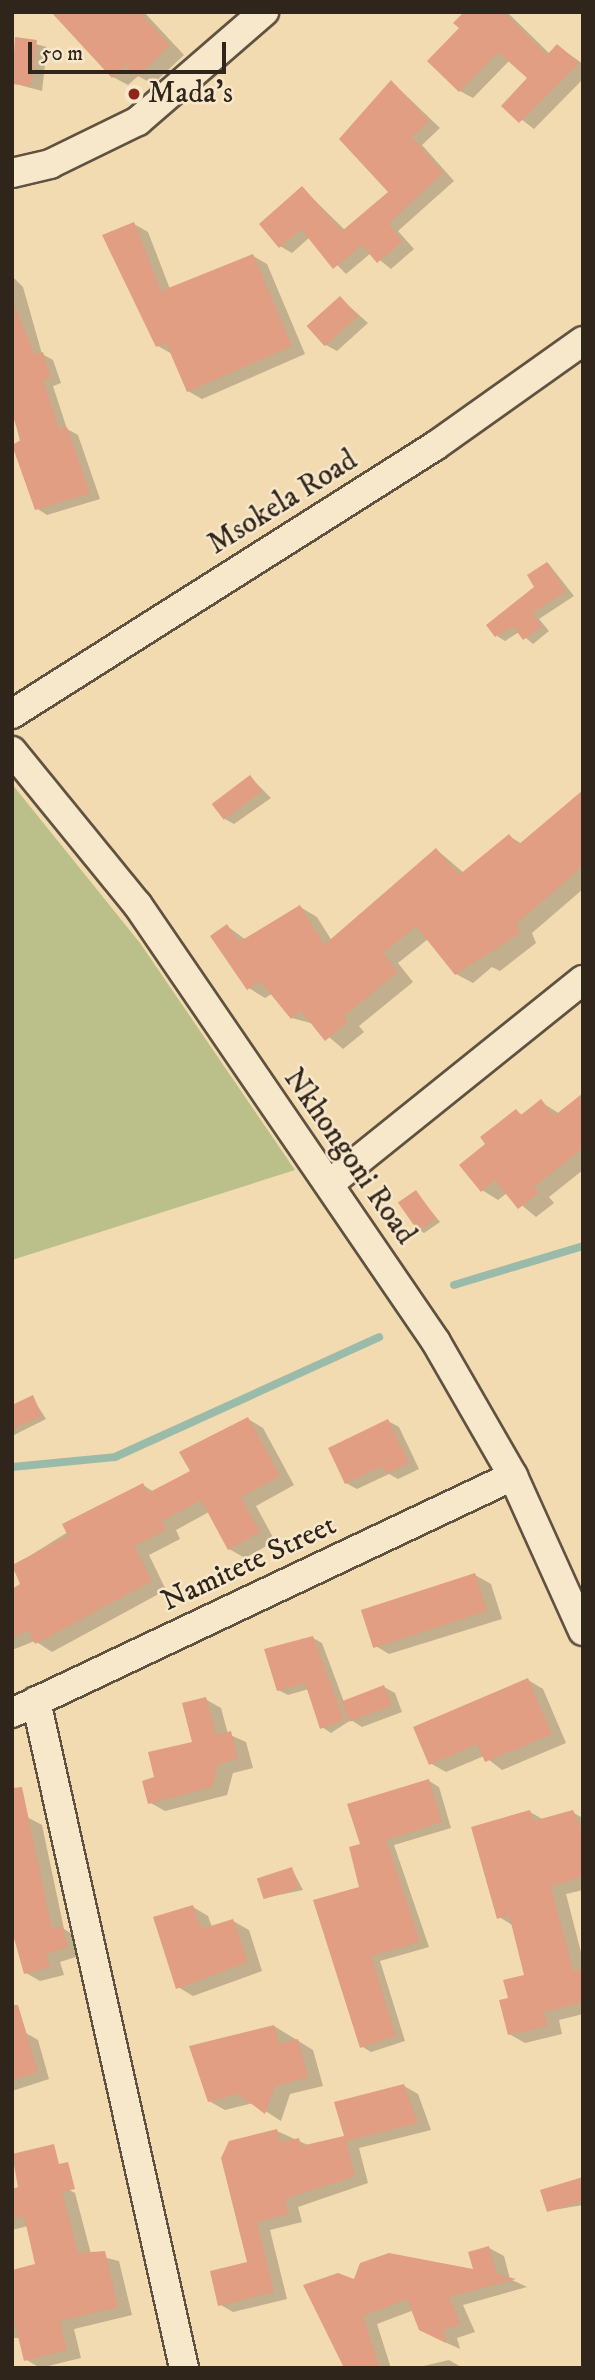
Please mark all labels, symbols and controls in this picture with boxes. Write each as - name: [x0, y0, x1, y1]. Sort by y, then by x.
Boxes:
- scale bar: [32, 28, 229, 72]
- text: 50 m: [41, 41, 83, 67]
- place label: Mada's: [148, 76, 233, 112]
- marker: Mada's: [126, 86, 142, 102]
- street label: Msokela Road: [202, 443, 364, 563]
- street label: Nkhongoni Road: [275, 1062, 423, 1252]
- street label: Namitete Street: [156, 1508, 342, 1620]

